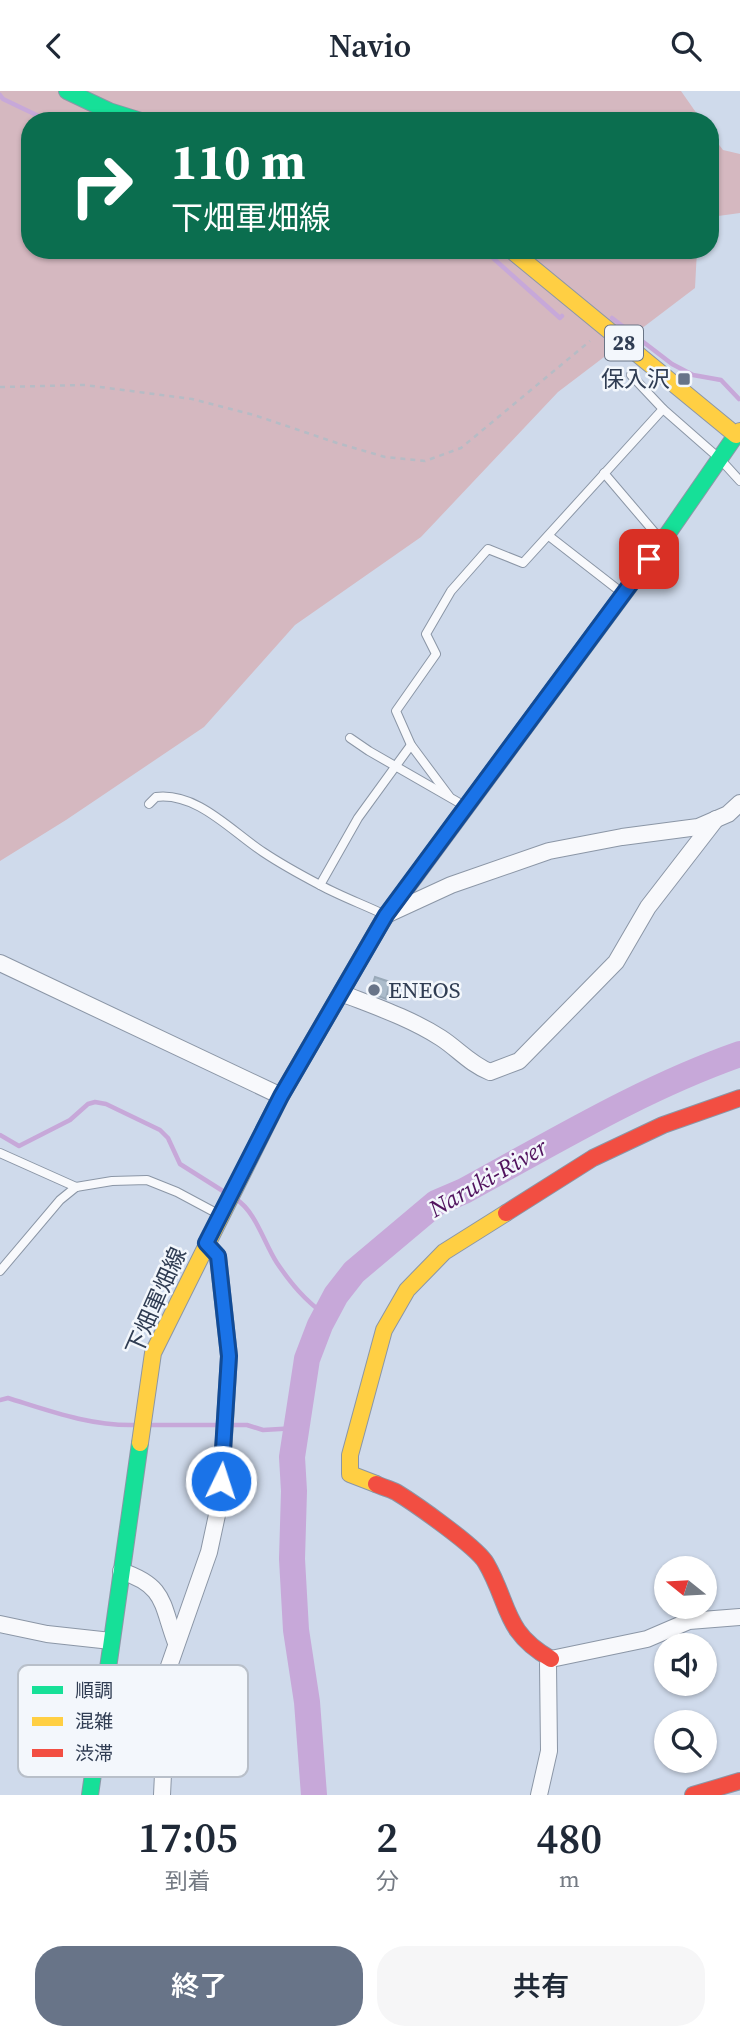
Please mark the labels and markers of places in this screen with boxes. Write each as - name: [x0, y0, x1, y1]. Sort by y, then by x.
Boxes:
- place label: 保入沢: [601, 363, 670, 395]
- marker: 保入沢: [676, 371, 692, 387]
- pin: [619, 529, 679, 589]
- place label: ENEOS: [388, 974, 460, 1006]
- marker: ENEOS: [366, 982, 382, 998]

